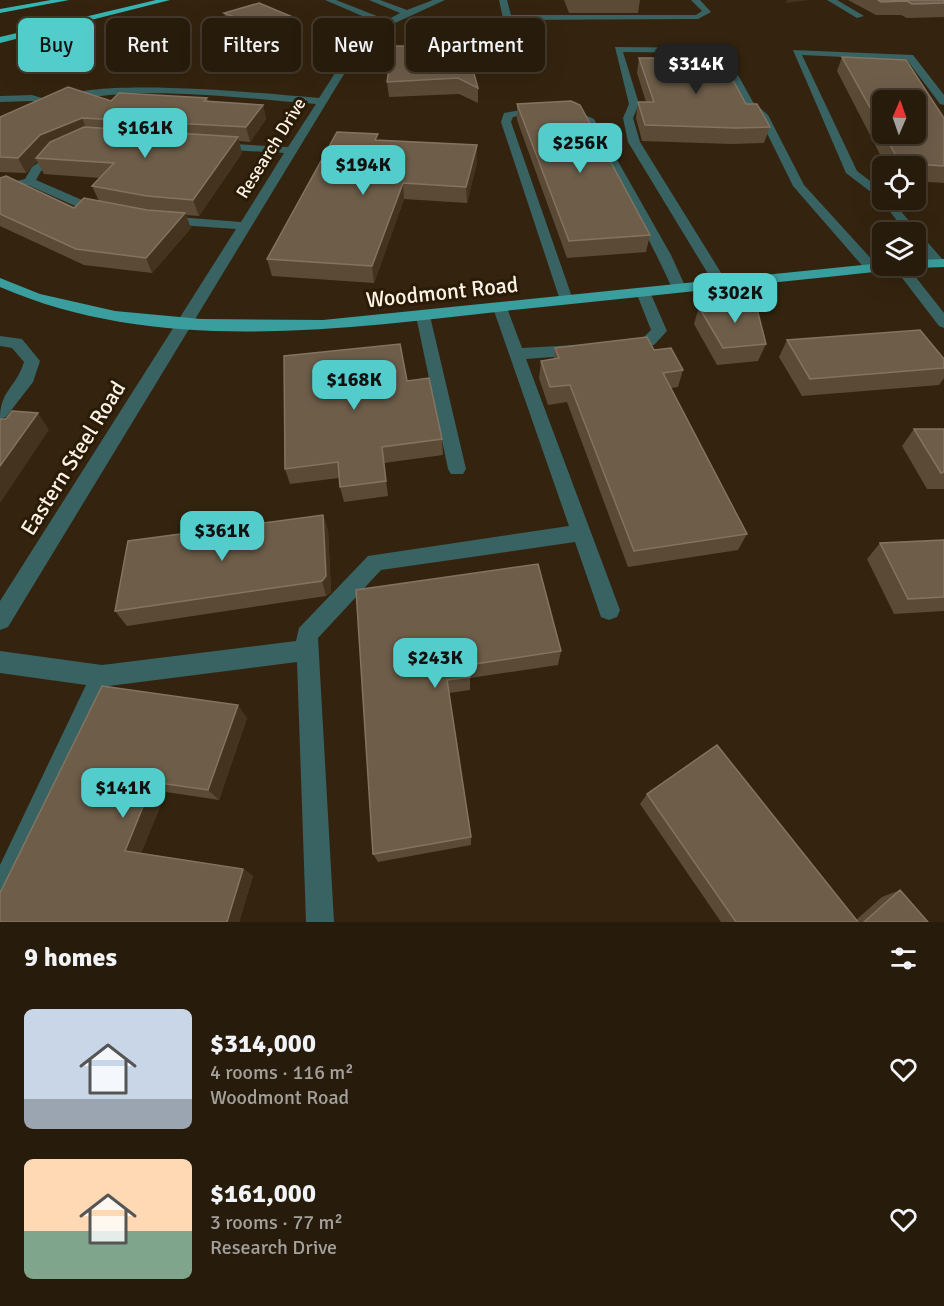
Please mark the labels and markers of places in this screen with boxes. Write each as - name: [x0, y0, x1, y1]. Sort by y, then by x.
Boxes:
- pin: $314K: [654, 44, 738, 95]
- pin: $161K: [103, 108, 187, 159]
- pin: $256K: [538, 123, 622, 174]
- pin: $194K: [321, 145, 405, 196]
- pin: $302K: [693, 273, 777, 324]
- pin: $168K: [312, 360, 396, 411]
- pin: $361K: [180, 511, 264, 562]
- pin: $243K: [393, 638, 477, 689]
- pin: $141K: [81, 768, 165, 819]

